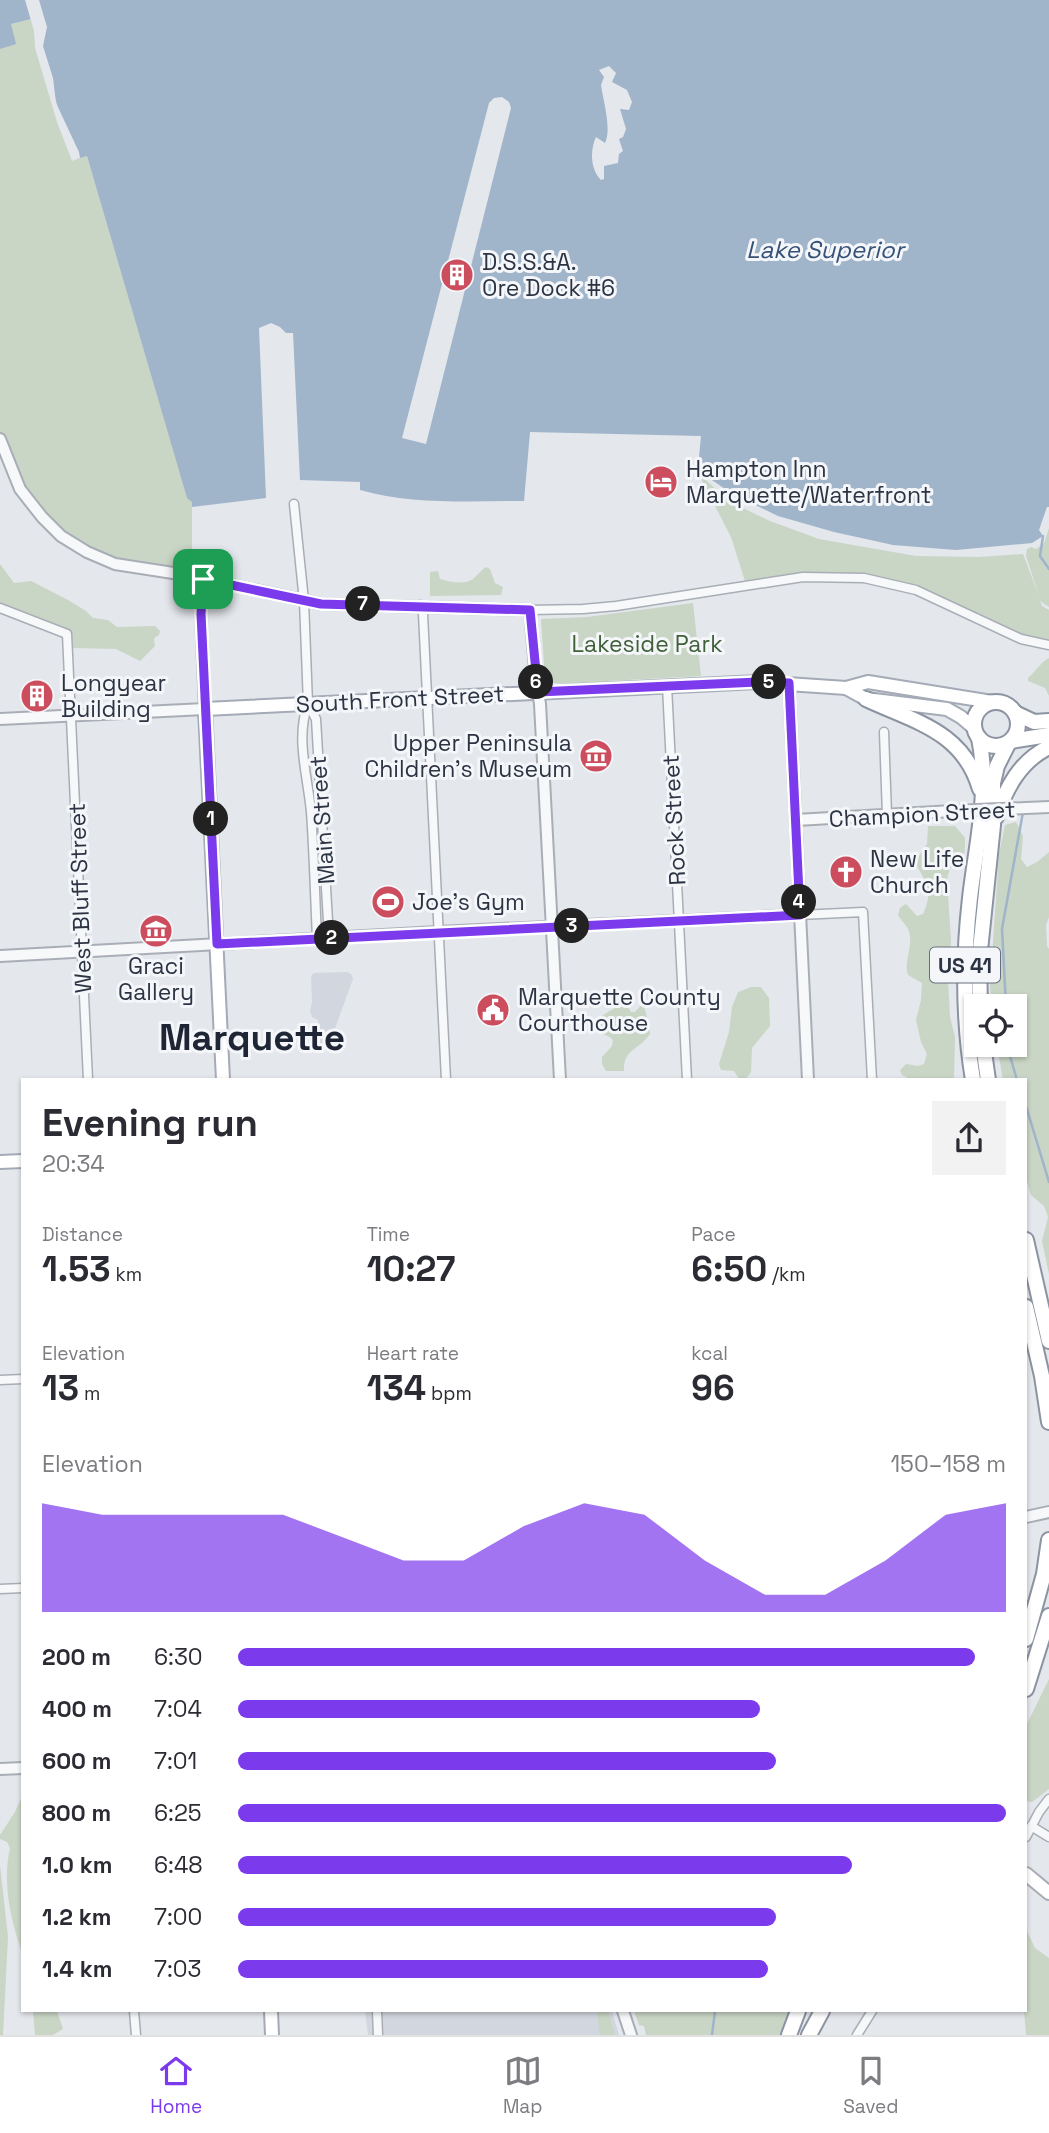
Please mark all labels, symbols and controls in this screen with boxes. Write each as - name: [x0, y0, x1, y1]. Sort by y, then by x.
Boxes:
- water label: Lake Superior: [746, 234, 907, 265]
- place label: D.S.S.&A. Ore Dock #6: [482, 247, 615, 303]
- building icon: D.S.S.&A. Ore Dock #6: [438, 256, 476, 294]
- place label: Hampton Inn Marquette/Waterfront: [686, 454, 931, 510]
- hotel icon: Hampton Inn Marquette/Waterfront: [642, 463, 680, 501]
- pin: [173, 549, 233, 609]
- icon: arrive: [184, 560, 222, 598]
- pin: 7: [346, 586, 380, 622]
- text: 7: [357, 591, 368, 616]
- park label: Lakeside Park: [571, 629, 723, 659]
- pin: 6: [518, 664, 554, 700]
- pin: 5: [752, 664, 786, 700]
- place label: Longyear Building: [61, 668, 166, 724]
- text: 6: [530, 669, 541, 694]
- text: 5: [763, 669, 774, 694]
- building icon: Longyear Building: [18, 677, 56, 715]
- street label: South Front Street: [295, 679, 505, 719]
- place label: Upper Peninsula Children's Museum: [364, 728, 572, 784]
- museum icon: Upper Peninsula Children's Museum: [577, 737, 615, 775]
- street label: Rock Street: [656, 754, 692, 886]
- street label: Main Street: [303, 755, 341, 885]
- street label: Champion Street: [828, 794, 1016, 834]
- street label: West Bluff Street: [62, 802, 98, 994]
- pin: 1: [194, 802, 228, 836]
- text: 1: [206, 806, 215, 831]
- place label: New Life Church: [870, 844, 964, 900]
- church icon: New Life Church: [827, 853, 865, 891]
- sports icon: Joe's Gym: [369, 883, 407, 921]
- pin: 4: [782, 884, 816, 920]
- place label: Joe's Gym: [412, 887, 525, 917]
- text: 4: [792, 889, 805, 914]
- pin: 3: [554, 908, 590, 944]
- museum icon: Graci Gallery: [137, 912, 175, 950]
- text: 3: [566, 913, 577, 938]
- pin: 2: [314, 920, 350, 956]
- text: 2: [326, 925, 337, 950]
- road number: US 41: [930, 948, 1000, 982]
- place label: Graci Gallery: [118, 951, 194, 1007]
- place label: Marquette County Courthouse: [518, 982, 721, 1038]
- public building icon: Marquette County Courthouse: [474, 991, 512, 1029]
- map controls: [964, 994, 1027, 1057]
- button: locate: [964, 994, 1027, 1057]
- district label: Marquette: [159, 1014, 345, 1061]
- text: Evening run: [42, 1099, 258, 1147]
- button: share: [932, 1101, 1006, 1175]
- text: 20:34: [42, 1149, 105, 1179]
- text: Distance: [42, 1222, 123, 1247]
- text: Time: [367, 1222, 410, 1247]
- text: Pace: [691, 1222, 736, 1247]
- text: 1.53: [42, 1247, 111, 1291]
- text: 10:27: [367, 1247, 455, 1291]
- text: 6:50: [691, 1247, 767, 1291]
- text: km: [111, 1262, 142, 1287]
- text: /km: [767, 1262, 806, 1287]
- text: Elevation: [42, 1341, 125, 1366]
- text: Heart rate: [367, 1341, 459, 1366]
- text: kcal: [691, 1341, 728, 1366]
- text: 13: [42, 1366, 79, 1410]
- text: 134: [367, 1366, 426, 1410]
- text: 96: [691, 1366, 735, 1410]
- text: m: [79, 1381, 100, 1406]
- text: bpm: [426, 1381, 472, 1406]
- text: Elevation: [42, 1449, 143, 1479]
- text: 150–158 m: [890, 1449, 1006, 1479]
- text: 200 m: [42, 1642, 111, 1672]
- text: 6:30: [154, 1642, 203, 1672]
- text: 400 m: [42, 1694, 112, 1724]
- text: 7:04: [154, 1694, 202, 1724]
- text: 600 m: [42, 1746, 112, 1776]
- text: 7:01: [154, 1746, 197, 1776]
- text: 800 m: [42, 1798, 111, 1828]
- text: 6:25: [154, 1798, 202, 1828]
- text: 1.0 km: [42, 1850, 112, 1880]
- text: 6:48: [154, 1850, 203, 1880]
- text: 1.2 km: [42, 1902, 111, 1932]
- text: 7:00: [154, 1902, 202, 1932]
- text: 1.4 km: [42, 1954, 112, 1984]
- text: 7:03: [154, 1954, 201, 1984]
- tab: Home: [150, 2052, 202, 2119]
- tab: Map: [503, 2052, 542, 2119]
- tab: Saved: [843, 2052, 899, 2119]

